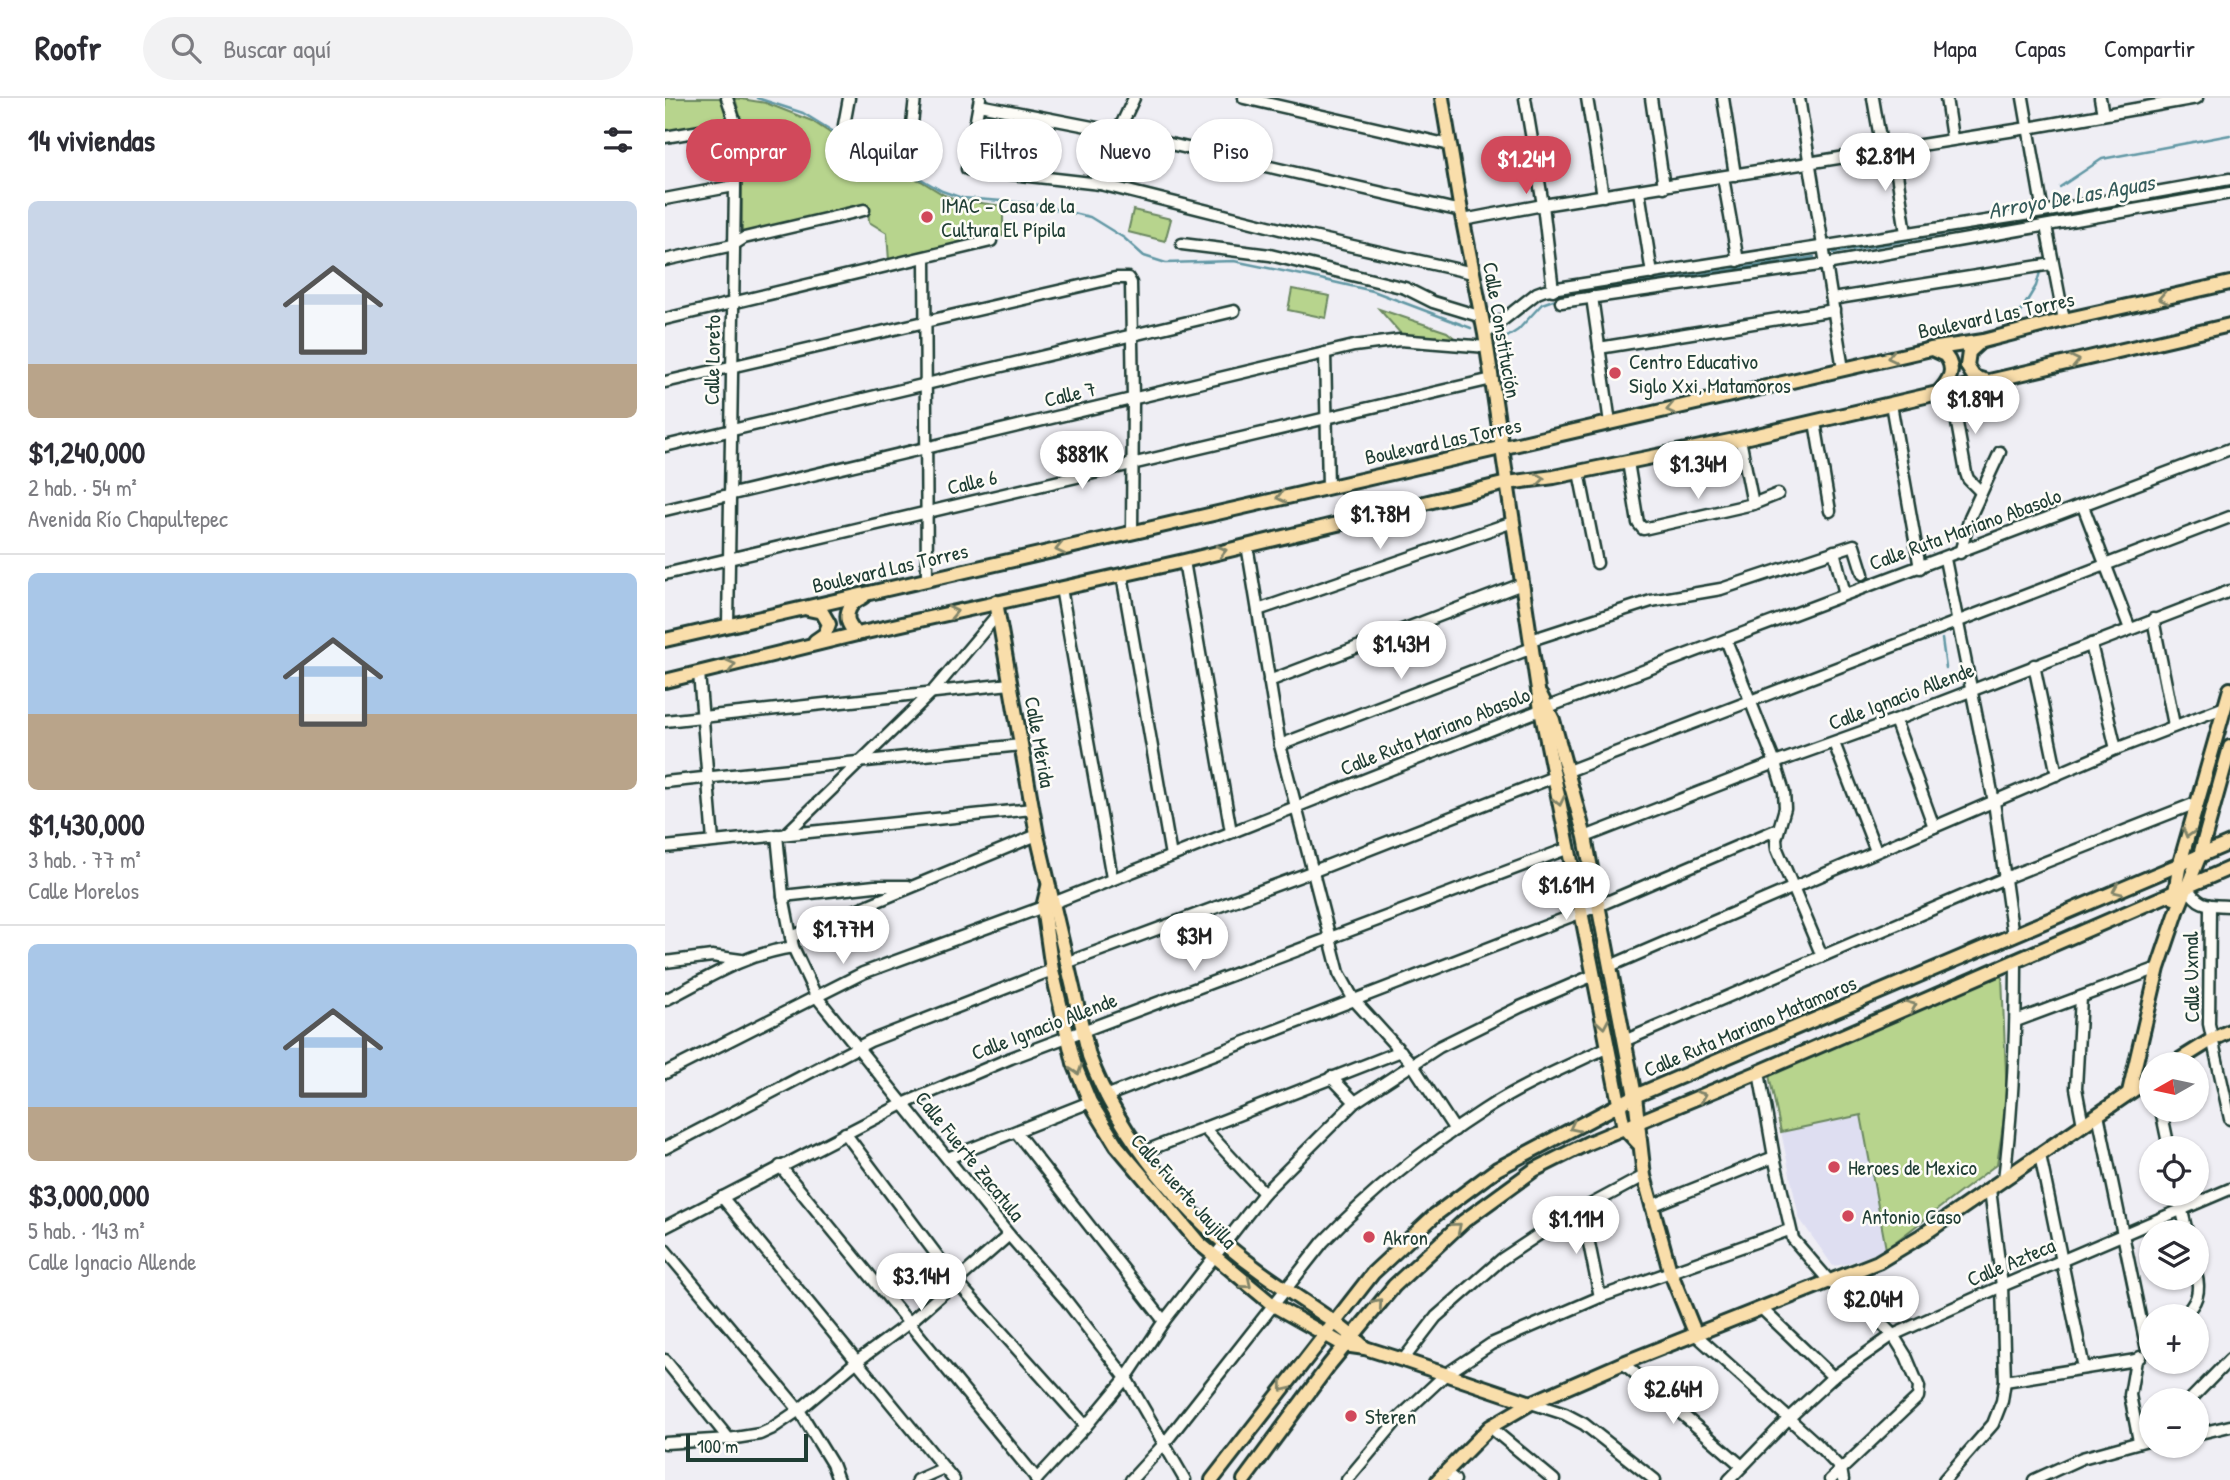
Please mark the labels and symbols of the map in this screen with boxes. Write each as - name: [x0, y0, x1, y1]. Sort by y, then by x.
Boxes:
- pin: $2.81M: [1828, 134, 1942, 193]
- pin: $1.24M: [1469, 136, 1583, 196]
- water label: Arroyo De Las Aguas: [1986, 166, 2159, 227]
- place label: IMAC - Casa de la Cultura El Pípila: [941, 191, 1074, 244]
- marker: IMAC - Casa de la Cultura El Pípila: [919, 209, 935, 225]
- street label: Calle Constitución: [1476, 260, 1528, 400]
- street label: Boulevard Las Torres: [1915, 284, 2077, 346]
- one-way arrow: [2157, 289, 2169, 304]
- street label: Calle Loreto: [697, 315, 727, 405]
- place label: Centro Educativo Siglo Xxi, Matamoros: [1629, 347, 1791, 400]
- one-way arrow: [1886, 349, 1898, 364]
- one-way arrow: [2069, 355, 2081, 369]
- marker: Centro Educativo Siglo Xxi, Matamoros: [1607, 365, 1623, 381]
- street label: Calle 7: [1041, 374, 1099, 414]
- pin: $1.89M: [1918, 376, 2032, 436]
- one-way arrow: [1665, 401, 1677, 415]
- street label: Boulevard Las Torres: [1362, 410, 1524, 472]
- pin: $881K: [1033, 432, 1131, 491]
- pin: $1.34M: [1641, 442, 1755, 501]
- street label: Calle 6: [944, 462, 1000, 502]
- one-way arrow: [1534, 471, 1545, 486]
- street label: Calle Ruta Mariano Abasolo: [1865, 481, 2065, 577]
- one-way arrow: [1275, 489, 1287, 503]
- pin: $1.78M: [1323, 491, 1437, 551]
- street label: Boulevard Las Torres: [809, 536, 971, 600]
- one-way arrow: [1054, 540, 1066, 555]
- one-way arrow: [1216, 545, 1228, 559]
- one-way arrow: [947, 606, 959, 620]
- pin: $1.43M: [1344, 622, 1458, 681]
- street label: Calle Ignacio Allende: [1824, 655, 1978, 737]
- one-way arrow: [725, 659, 737, 673]
- street label: Calle Ruta Mariano Abasolo: [1336, 680, 1534, 782]
- street label: Calle Mérida: [1018, 694, 1062, 790]
- one-way arrow: [1551, 795, 1566, 807]
- one-way arrow: [2182, 827, 2196, 839]
- pin: $1.61M: [1509, 862, 1623, 922]
- one-way arrow: [2112, 882, 2124, 896]
- pin: $1.77M: [786, 906, 900, 966]
- pin: $3M: [1160, 914, 1228, 973]
- street label: Calle Uxmal: [2176, 931, 2206, 1023]
- street label: Calle Ruta Mariano Matamoros: [1639, 968, 1861, 1084]
- street label: Calle Ignacio Allende: [967, 985, 1121, 1067]
- one-way arrow: [1904, 1000, 1917, 1014]
- one-way arrow: [1595, 1018, 1610, 1030]
- north arrow: [2139, 1052, 2209, 1122]
- one-way arrow: [1069, 1063, 1083, 1075]
- street label: Calle Fuerte Zacatula: [908, 1085, 1032, 1227]
- one-way arrow: [1696, 1090, 1708, 1104]
- one-way arrow: [1569, 1118, 1581, 1132]
- street label: Calle Fuerte Jaujilla: [1124, 1127, 1244, 1255]
- place label: Heroes de Mexico: [1848, 1153, 1977, 1182]
- marker: Heroes de Mexico: [1826, 1159, 1842, 1175]
- pin: $1.11M: [1519, 1196, 1633, 1256]
- place label: Antonio Caso: [1862, 1202, 1961, 1231]
- marker: Antonio Caso: [1840, 1208, 1856, 1224]
- place label: Akron: [1383, 1223, 1428, 1252]
- one-way arrow: [1448, 1223, 1461, 1235]
- marker: Akron: [1361, 1229, 1377, 1245]
- street label: Calle Azteca: [1962, 1230, 2060, 1294]
- pin: $3.14M: [864, 1254, 978, 1313]
- one-way arrow: [1239, 1275, 1251, 1288]
- pin: $2.04M: [1816, 1276, 1930, 1336]
- one-way arrow: [1370, 1299, 1382, 1312]
- pin: $2.64M: [1616, 1366, 1730, 1426]
- one-way arrow: [1280, 1379, 1293, 1392]
- place label: Steren: [1365, 1402, 1416, 1431]
- marker: Steren: [1343, 1408, 1359, 1424]
- scale bar: [686, 1431, 809, 1463]

